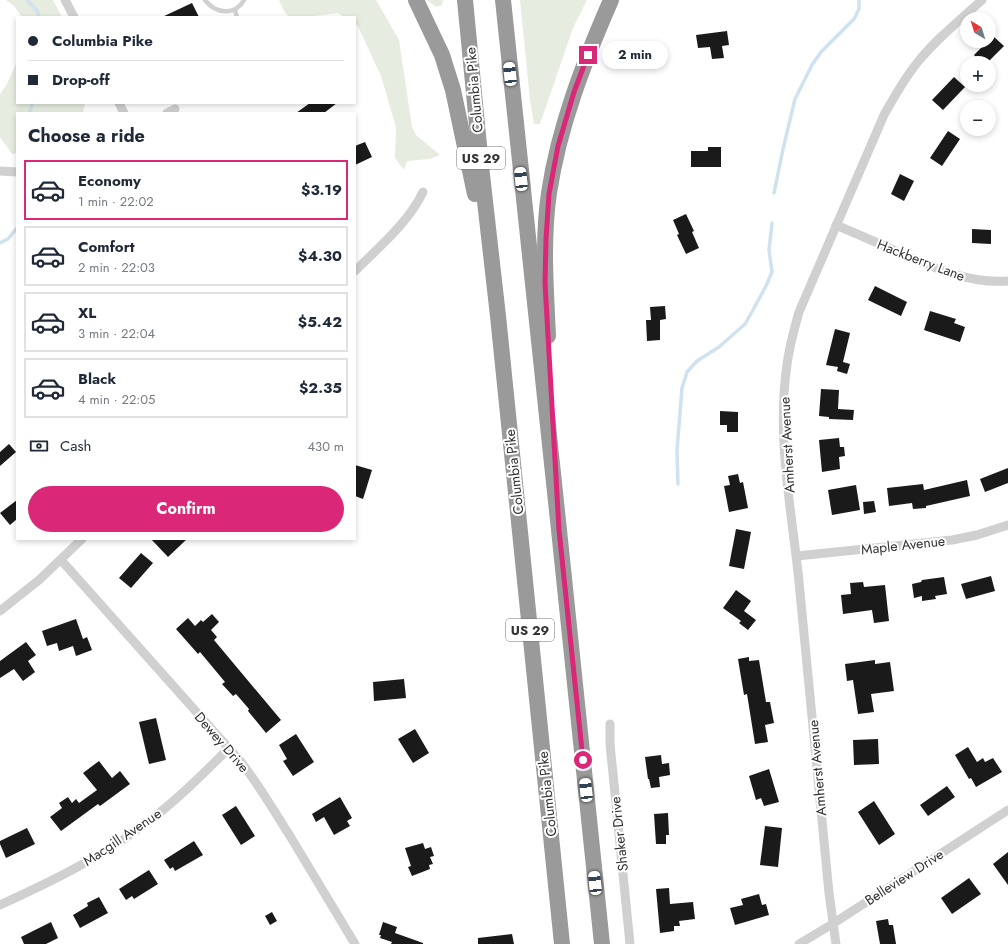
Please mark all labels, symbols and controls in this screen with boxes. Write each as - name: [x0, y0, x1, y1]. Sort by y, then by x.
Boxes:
- north arrow: [960, 12, 996, 48]
- map controls: [960, 12, 996, 136]
- text: Columbia Pike: [52, 30, 153, 52]
- callout: 2 min: [602, 41, 668, 69]
- text: 2 min: [618, 45, 652, 64]
- street label: Columbia Pike: [460, 46, 488, 134]
- route end: [579, 46, 597, 64]
- button: +: [960, 56, 996, 92]
- car: [503, 61, 517, 87]
- text: Drop-off: [52, 69, 110, 91]
- button: −: [960, 100, 996, 136]
- text: Choose a ride: [28, 123, 145, 149]
- road number: US 29: [457, 147, 505, 169]
- car: [514, 166, 528, 192]
- text: Economy: [78, 170, 141, 192]
- icon: car: [30, 172, 66, 208]
- text: $3.19: [301, 179, 342, 201]
- text: 1 min · 22:02: [78, 192, 154, 211]
- street label: Hackberry Lane: [874, 234, 968, 286]
- text: Comfort: [78, 236, 135, 258]
- icon: car: [30, 238, 66, 274]
- text: $4.30: [298, 245, 342, 267]
- text: 2 min · 22:03: [78, 258, 155, 277]
- text: XL: [78, 302, 96, 324]
- icon: car: [30, 304, 66, 340]
- text: $5.42: [298, 311, 342, 333]
- text: 3 min · 22:04: [78, 324, 155, 343]
- text: Black: [78, 368, 116, 390]
- icon: car: [30, 370, 66, 406]
- text: $2.35: [299, 377, 342, 399]
- text: 4 min · 22:05: [78, 390, 155, 409]
- street label: Amherst Avenue: [774, 396, 800, 494]
- street label: Columbia Pike: [500, 428, 528, 516]
- icon: cash: [28, 435, 50, 457]
- text: Cash: [60, 435, 91, 457]
- text: 430 m: [307, 437, 344, 456]
- button: Confirm: [28, 486, 344, 532]
- street label: Maple Avenue: [860, 531, 946, 559]
- road number: US 29: [506, 619, 554, 641]
- street label: Dewey Drive: [190, 707, 254, 777]
- street label: Amherst Avenue: [803, 719, 831, 817]
- street label: Columbia Pike: [533, 750, 561, 838]
- route start: [574, 751, 592, 769]
- car: [579, 777, 593, 803]
- street label: Shaker Drive: [605, 796, 633, 872]
- street label: Macgill Avenue: [79, 803, 165, 871]
- street label: Belleview Drive: [861, 844, 947, 910]
- car: [588, 870, 602, 896]

